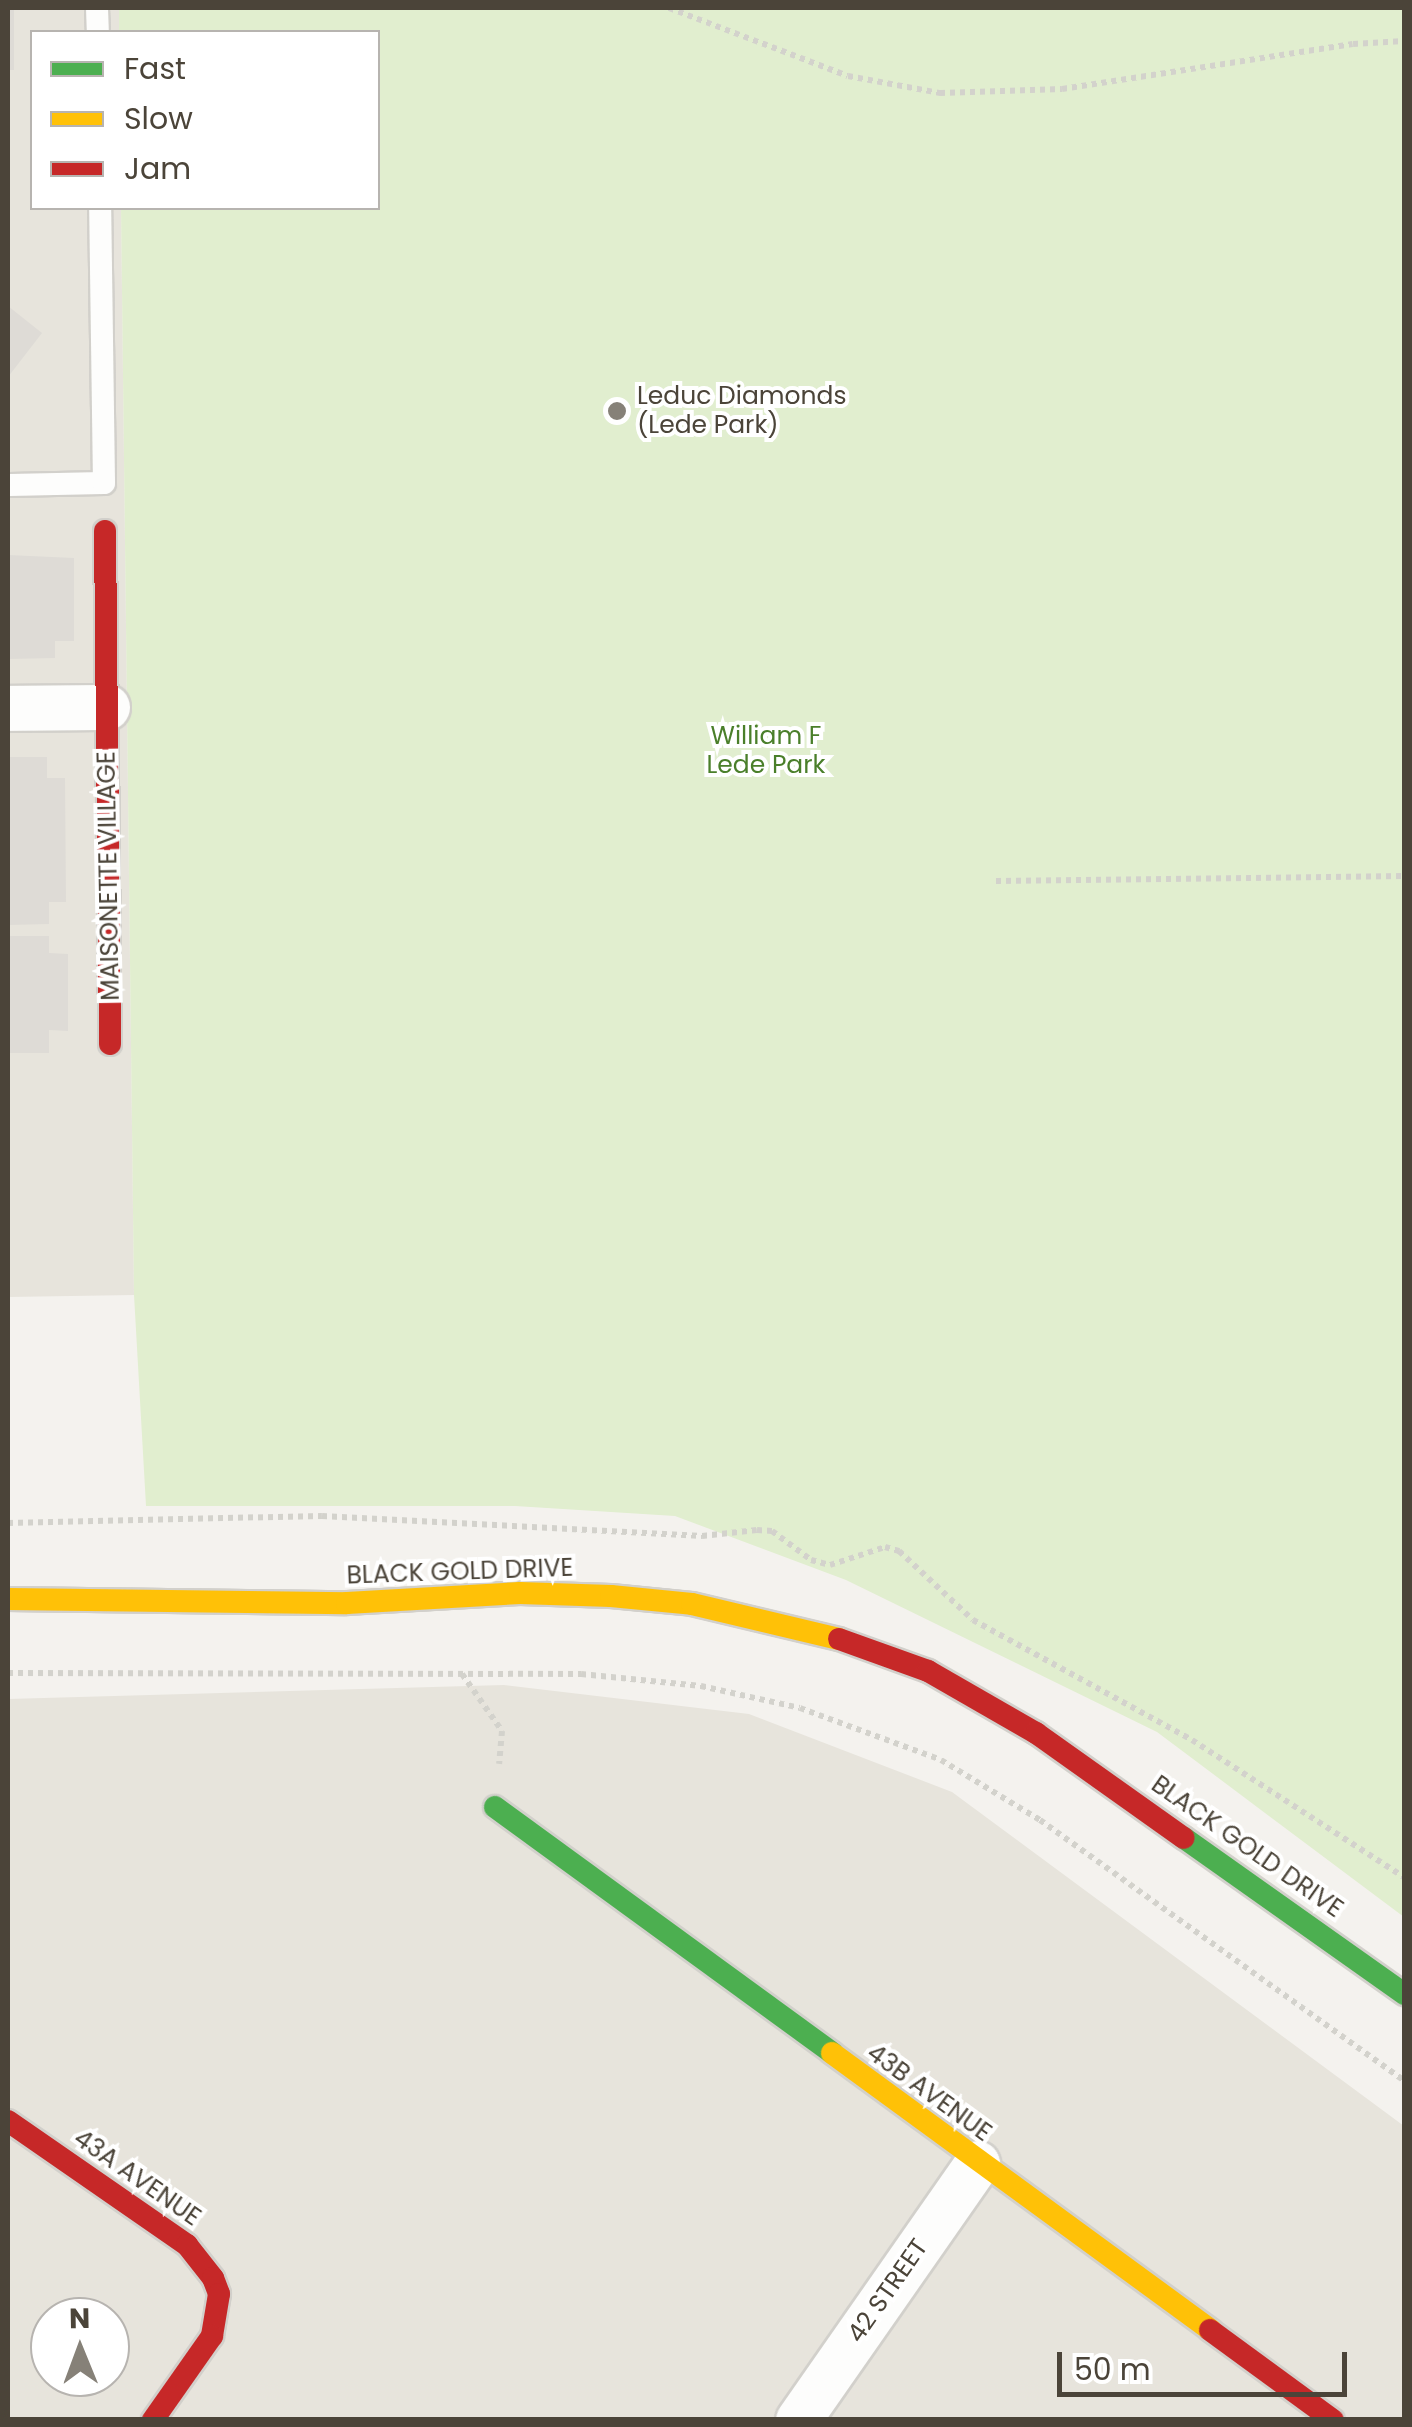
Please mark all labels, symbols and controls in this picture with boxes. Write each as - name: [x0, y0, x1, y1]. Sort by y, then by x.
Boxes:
- legend: [30, 30, 380, 210]
- text: Fast: [124, 47, 186, 90]
- text: Slow: [124, 97, 193, 140]
- text: Jam: [124, 147, 191, 190]
- place label: Leduc Diamonds (Lede Park): [637, 382, 846, 441]
- marker: Leduc Diamonds (Lede Park): [606, 400, 628, 422]
- park label: William F Lede Park: [707, 722, 825, 781]
- street label: MAISONETTE VILLAGE: [92, 751, 126, 1001]
- street label: BLACK GOLD DRIVE: [346, 1553, 574, 1591]
- street label: BLACK GOLD DRIVE: [1145, 1770, 1349, 1924]
- street label: 43B AVENUE: [861, 2038, 997, 2148]
- street label: 43A AVENUE: [68, 2123, 206, 2233]
- street label: 42 STREET: [841, 2234, 935, 2348]
- north arrow: [30, 2297, 130, 2397]
- text: N: [69, 2299, 90, 2338]
- scale bar: [1062, 2332, 1352, 2394]
- text: 50 m: [1074, 2348, 1151, 2391]

